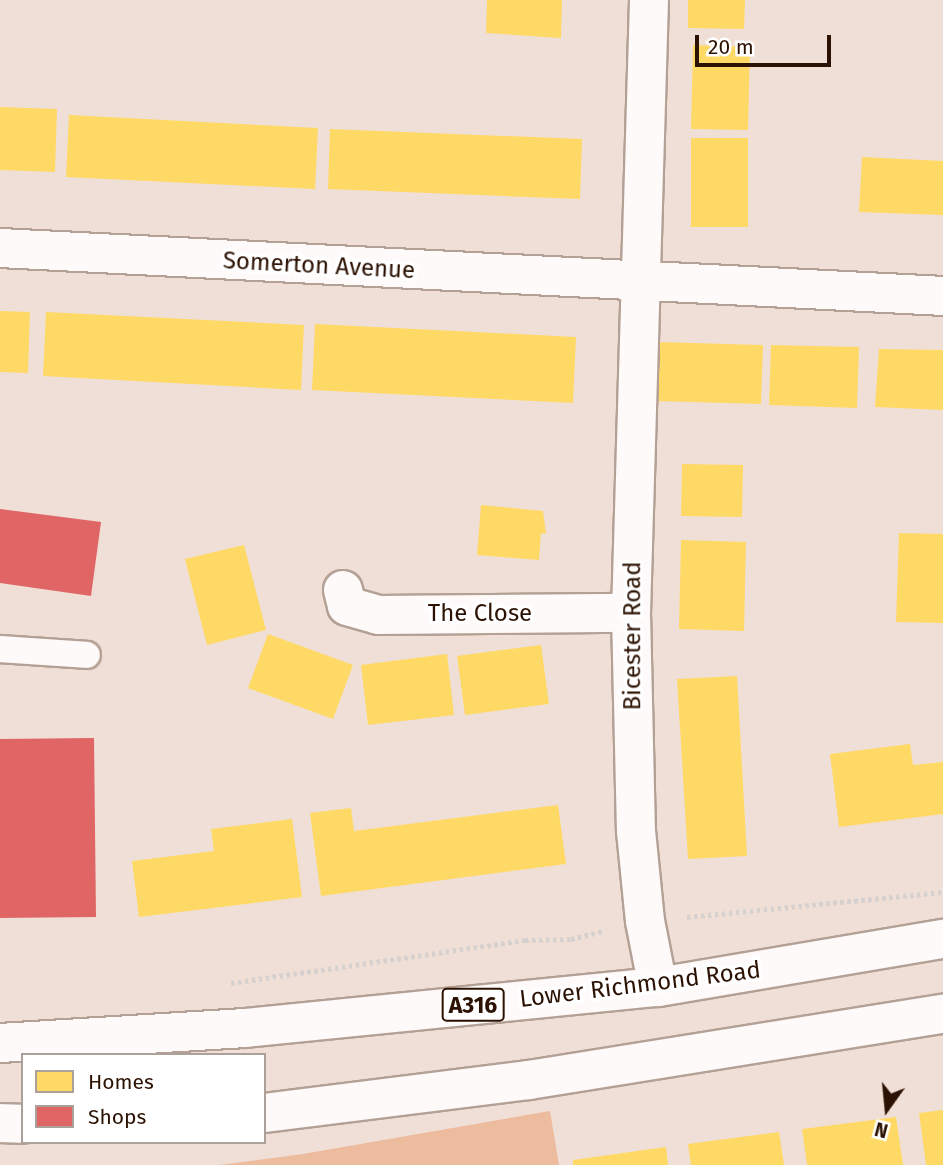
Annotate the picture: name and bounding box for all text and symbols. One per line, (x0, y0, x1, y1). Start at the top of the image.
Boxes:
scale bar (698, 21, 834, 65)
text: 20 m (708, 34, 754, 60)
street label: Somerton Avenue (222, 247, 416, 285)
street label: Bicester Road (619, 562, 647, 710)
street label: The Close (428, 600, 532, 628)
street label: Lower Richmond Road (518, 956, 762, 1014)
road number: A316 (442, 986, 504, 1024)
legend (21, 1053, 266, 1144)
text: Homes (88, 1069, 154, 1095)
north arrow (852, 1074, 922, 1144)
text: Shops (88, 1104, 146, 1130)
text: N (872, 1117, 891, 1143)

